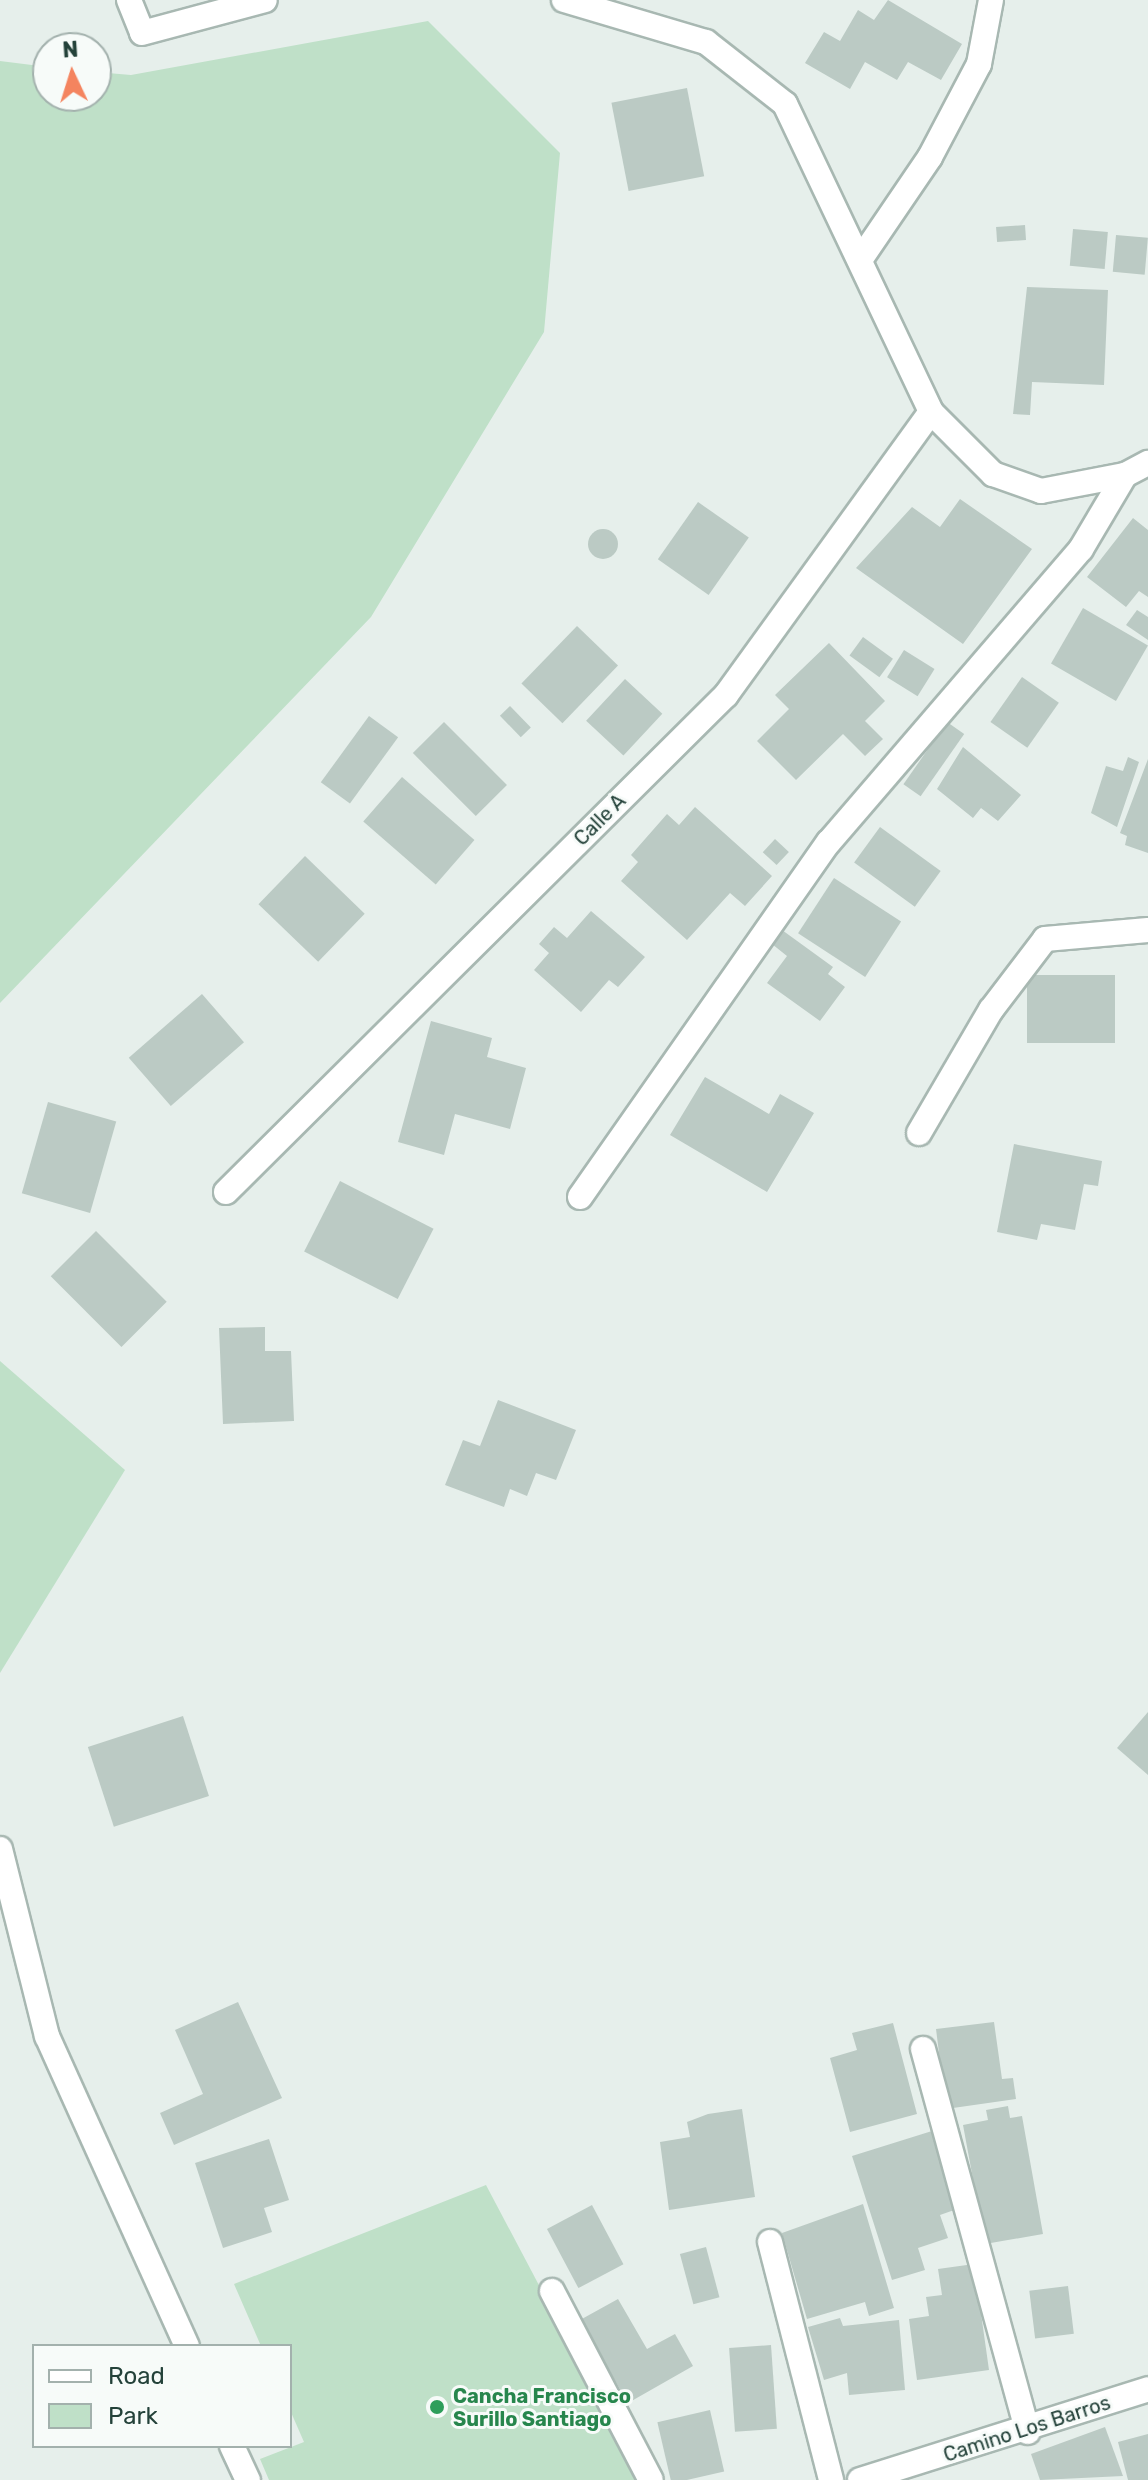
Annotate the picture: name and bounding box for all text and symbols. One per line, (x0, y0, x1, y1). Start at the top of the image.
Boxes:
north arrow (32, 32, 112, 112)
text: N (62, 36, 79, 64)
street label: Calle A (569, 789, 631, 851)
legend (32, 2344, 292, 2448)
text: Road (108, 2362, 165, 2390)
place label: Cancha Francisco Surillo Santiago (453, 2384, 631, 2431)
street label: Camino Los Barros (940, 2391, 1114, 2467)
marker: Cancha Francisco Surillo Santiago (428, 2398, 446, 2416)
text: Park (108, 2402, 158, 2430)

